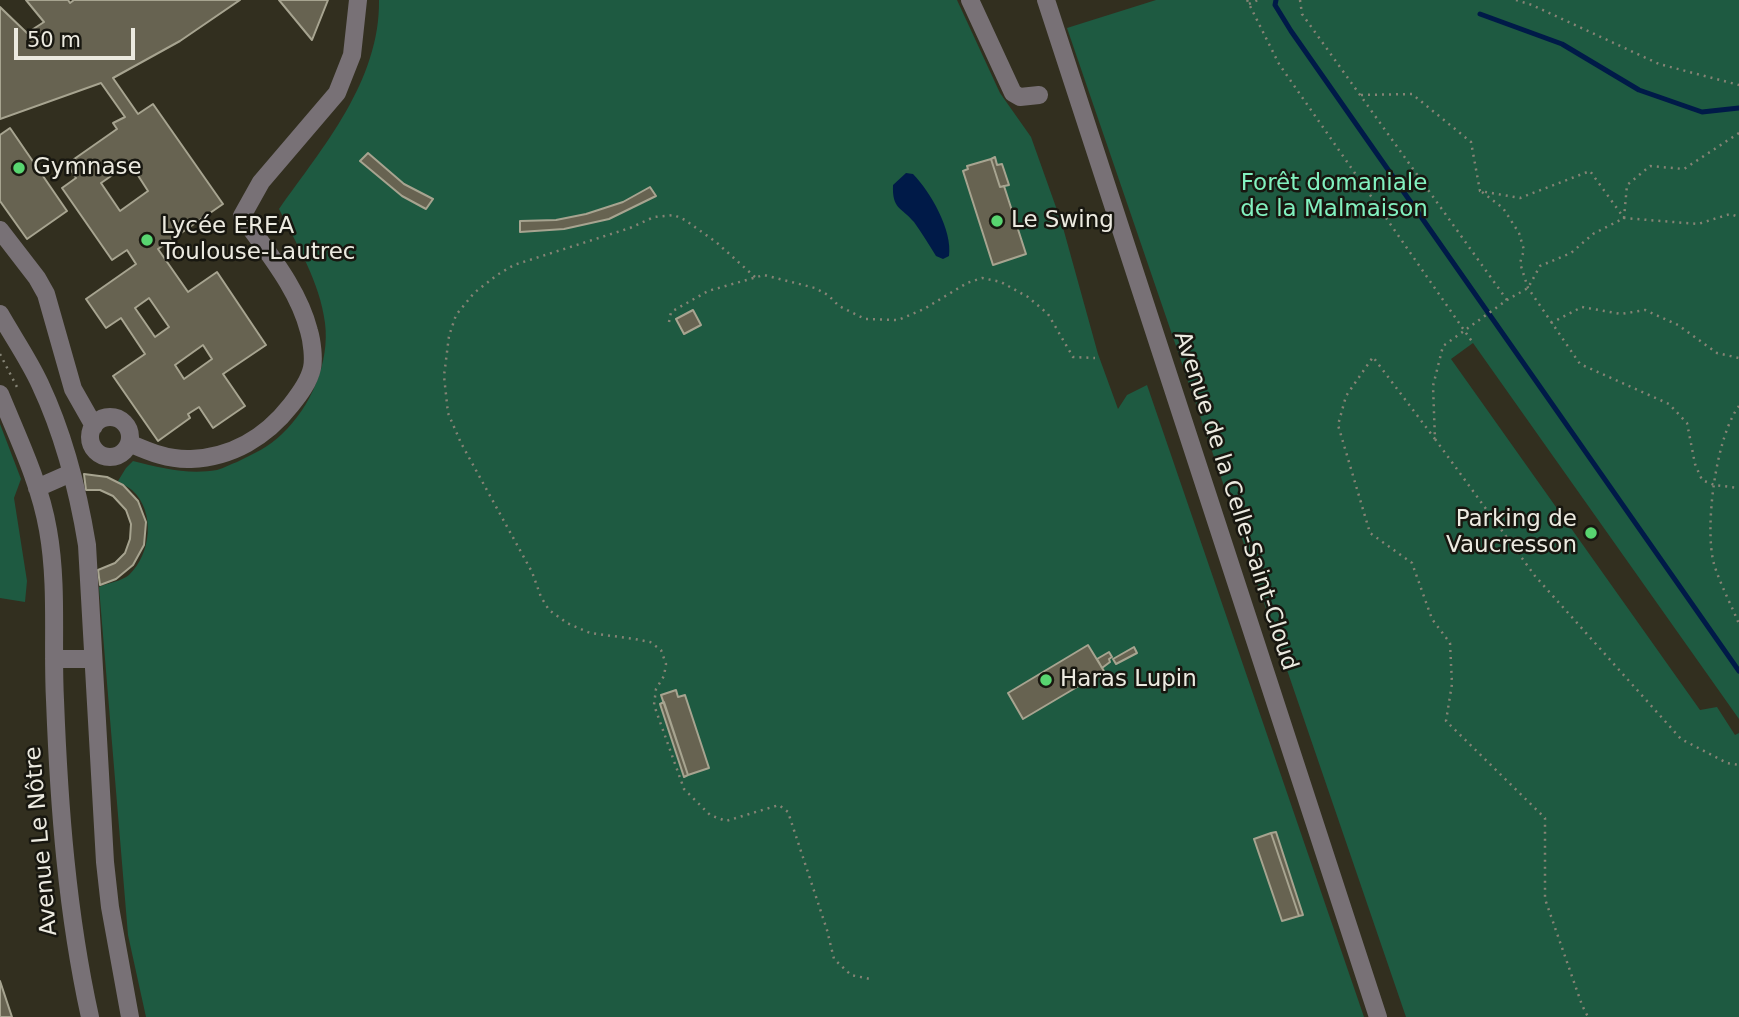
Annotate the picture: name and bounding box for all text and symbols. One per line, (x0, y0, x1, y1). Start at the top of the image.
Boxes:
scale bar (18, 14, 138, 58)
text: 50 m (27, 28, 81, 52)
place label: Gymnase (33, 154, 142, 182)
marker: Gymnase (11, 160, 27, 176)
park label: Forêt domaniale de la Malmaison (1240, 170, 1428, 224)
place label: Le Swing (1011, 207, 1114, 235)
place label: Lycée EREA Toulouse-Lautrec (161, 213, 356, 267)
marker: Le Swing (989, 213, 1005, 229)
marker: Lycée EREA Toulouse-Lautrec (139, 232, 155, 248)
street label: Avenue de la Celle-Saint-Cloud (1167, 328, 1303, 674)
place label: Parking de Vaucresson (1446, 506, 1577, 560)
marker: Parking de Vaucresson (1583, 525, 1599, 541)
place label: Haras Lupin (1060, 666, 1197, 694)
marker: Haras Lupin (1038, 672, 1054, 688)
street label: Avenue Le Nôtre (20, 745, 64, 937)

